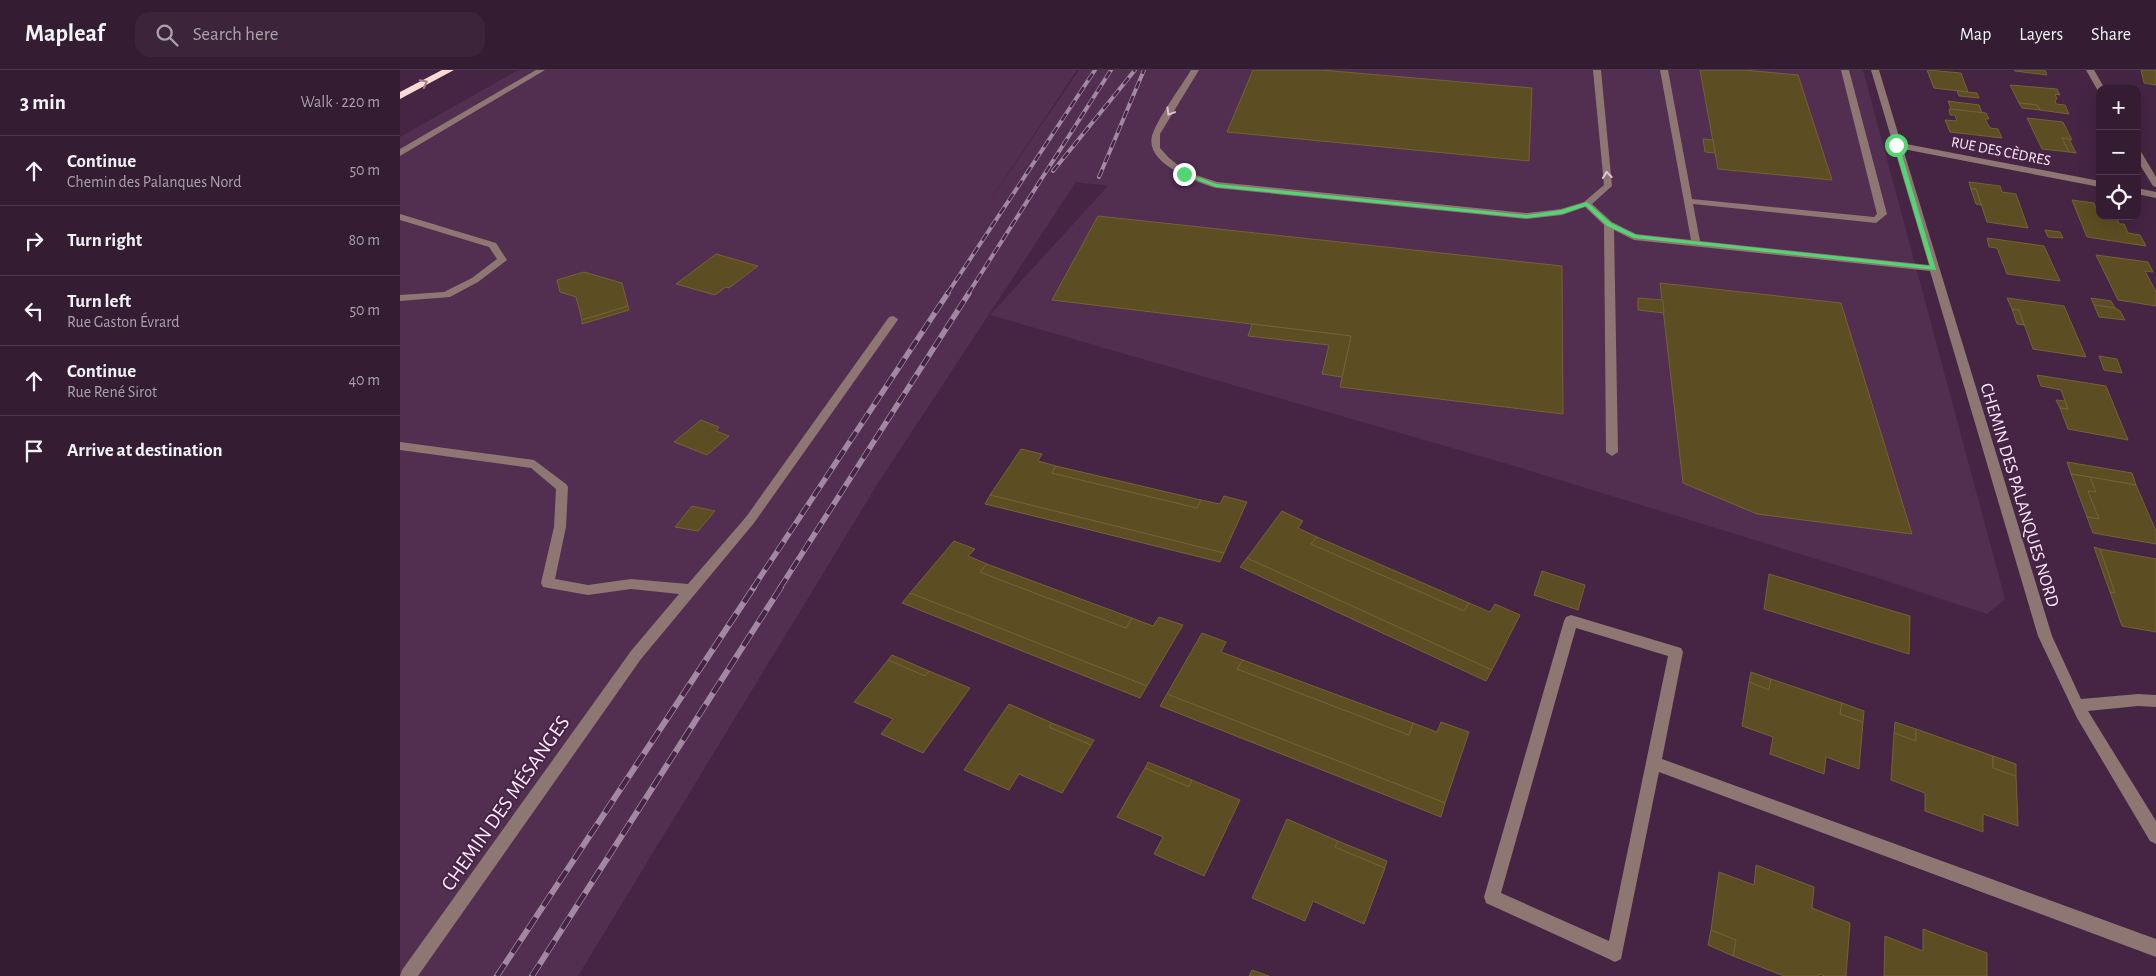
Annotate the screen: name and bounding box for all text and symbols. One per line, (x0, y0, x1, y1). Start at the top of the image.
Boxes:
search box (135, 12, 485, 57)
icon: search (153, 21, 181, 49)
text: Mapleaf (25, 22, 105, 46)
text: Search here (193, 25, 279, 44)
text: Map (1960, 26, 1991, 44)
text: Layers (2019, 26, 2063, 44)
text: Share (2091, 26, 2131, 44)
one-way arrow (419, 79, 428, 89)
map controls (2096, 85, 2141, 220)
button: + (2096, 85, 2141, 130)
text: 3 min (20, 92, 66, 113)
text: Walk · 220 m (301, 94, 380, 110)
one-way arrow (1166, 106, 1176, 115)
button: − (2096, 130, 2141, 175)
street label: RUE DES CÈDRES (1950, 133, 2052, 168)
route start (1885, 134, 1908, 157)
text: Continue (67, 152, 136, 171)
icon: ahead (20, 157, 48, 185)
text: 50 m (349, 162, 380, 178)
route end (1173, 163, 1196, 186)
one-way arrow (1602, 171, 1613, 179)
text: Chemin des Palanques Nord (67, 174, 242, 190)
button: locate (2096, 175, 2141, 220)
icon: right (20, 227, 48, 255)
text: Turn right (67, 231, 142, 250)
text: 80 m (349, 232, 380, 248)
text: Turn left (67, 292, 131, 311)
icon: left (20, 297, 48, 325)
text: 50 m (349, 302, 380, 318)
text: Rue Gaston Évrard (67, 314, 180, 330)
text: Continue (67, 362, 136, 381)
icon: ahead (20, 367, 48, 395)
text: 40 m (348, 372, 380, 388)
street label: CHEMIN DES PALANQUES NORD (1976, 381, 2062, 609)
text: Rue René Sirot (67, 384, 157, 400)
icon: arrive (20, 437, 48, 465)
text: Arrive at destination (67, 441, 223, 460)
street label: CHEMIN DES MÉSANGES (436, 711, 574, 894)

